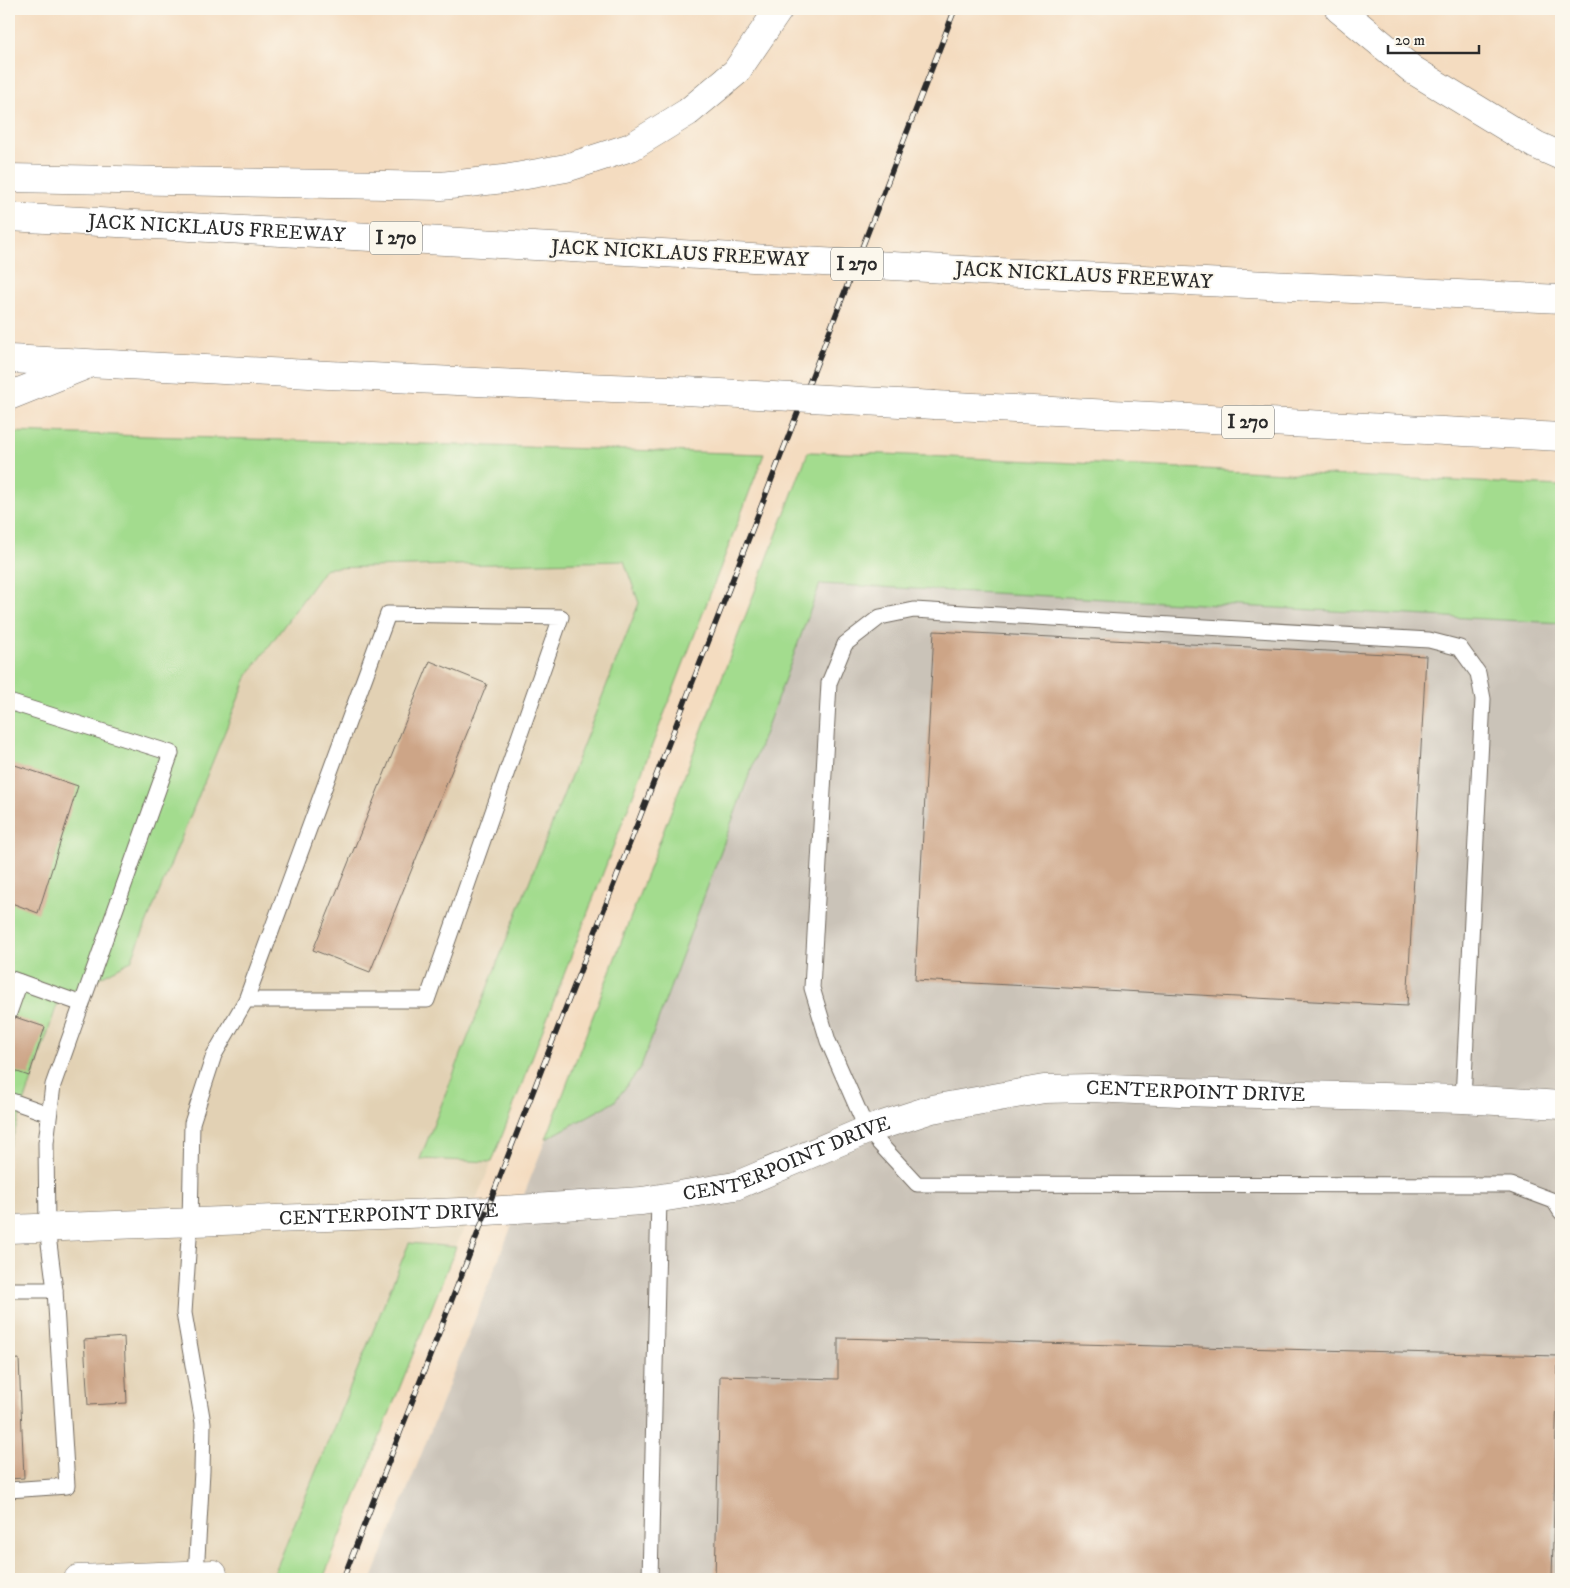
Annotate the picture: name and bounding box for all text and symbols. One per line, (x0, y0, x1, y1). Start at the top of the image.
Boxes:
scale bar (1388, 22, 1479, 54)
text: 20 m (1395, 31, 1425, 50)
street label: JACK NICKLAUS FREEWAY (85, 209, 346, 248)
road number: I 270 (370, 222, 422, 254)
street label: JACK NICKLAUS FREEWAY (549, 235, 810, 273)
road number: I 270 (831, 248, 883, 280)
street label: JACK NICKLAUS FREEWAY (953, 257, 1214, 295)
road number: I 270 (1222, 406, 1274, 438)
street label: CENTERPOINT DRIVE (1085, 1075, 1306, 1108)
street label: CENTERPOINT DRIVE (681, 1111, 893, 1207)
street label: CENTERPOINT DRIVE (279, 1198, 499, 1231)

